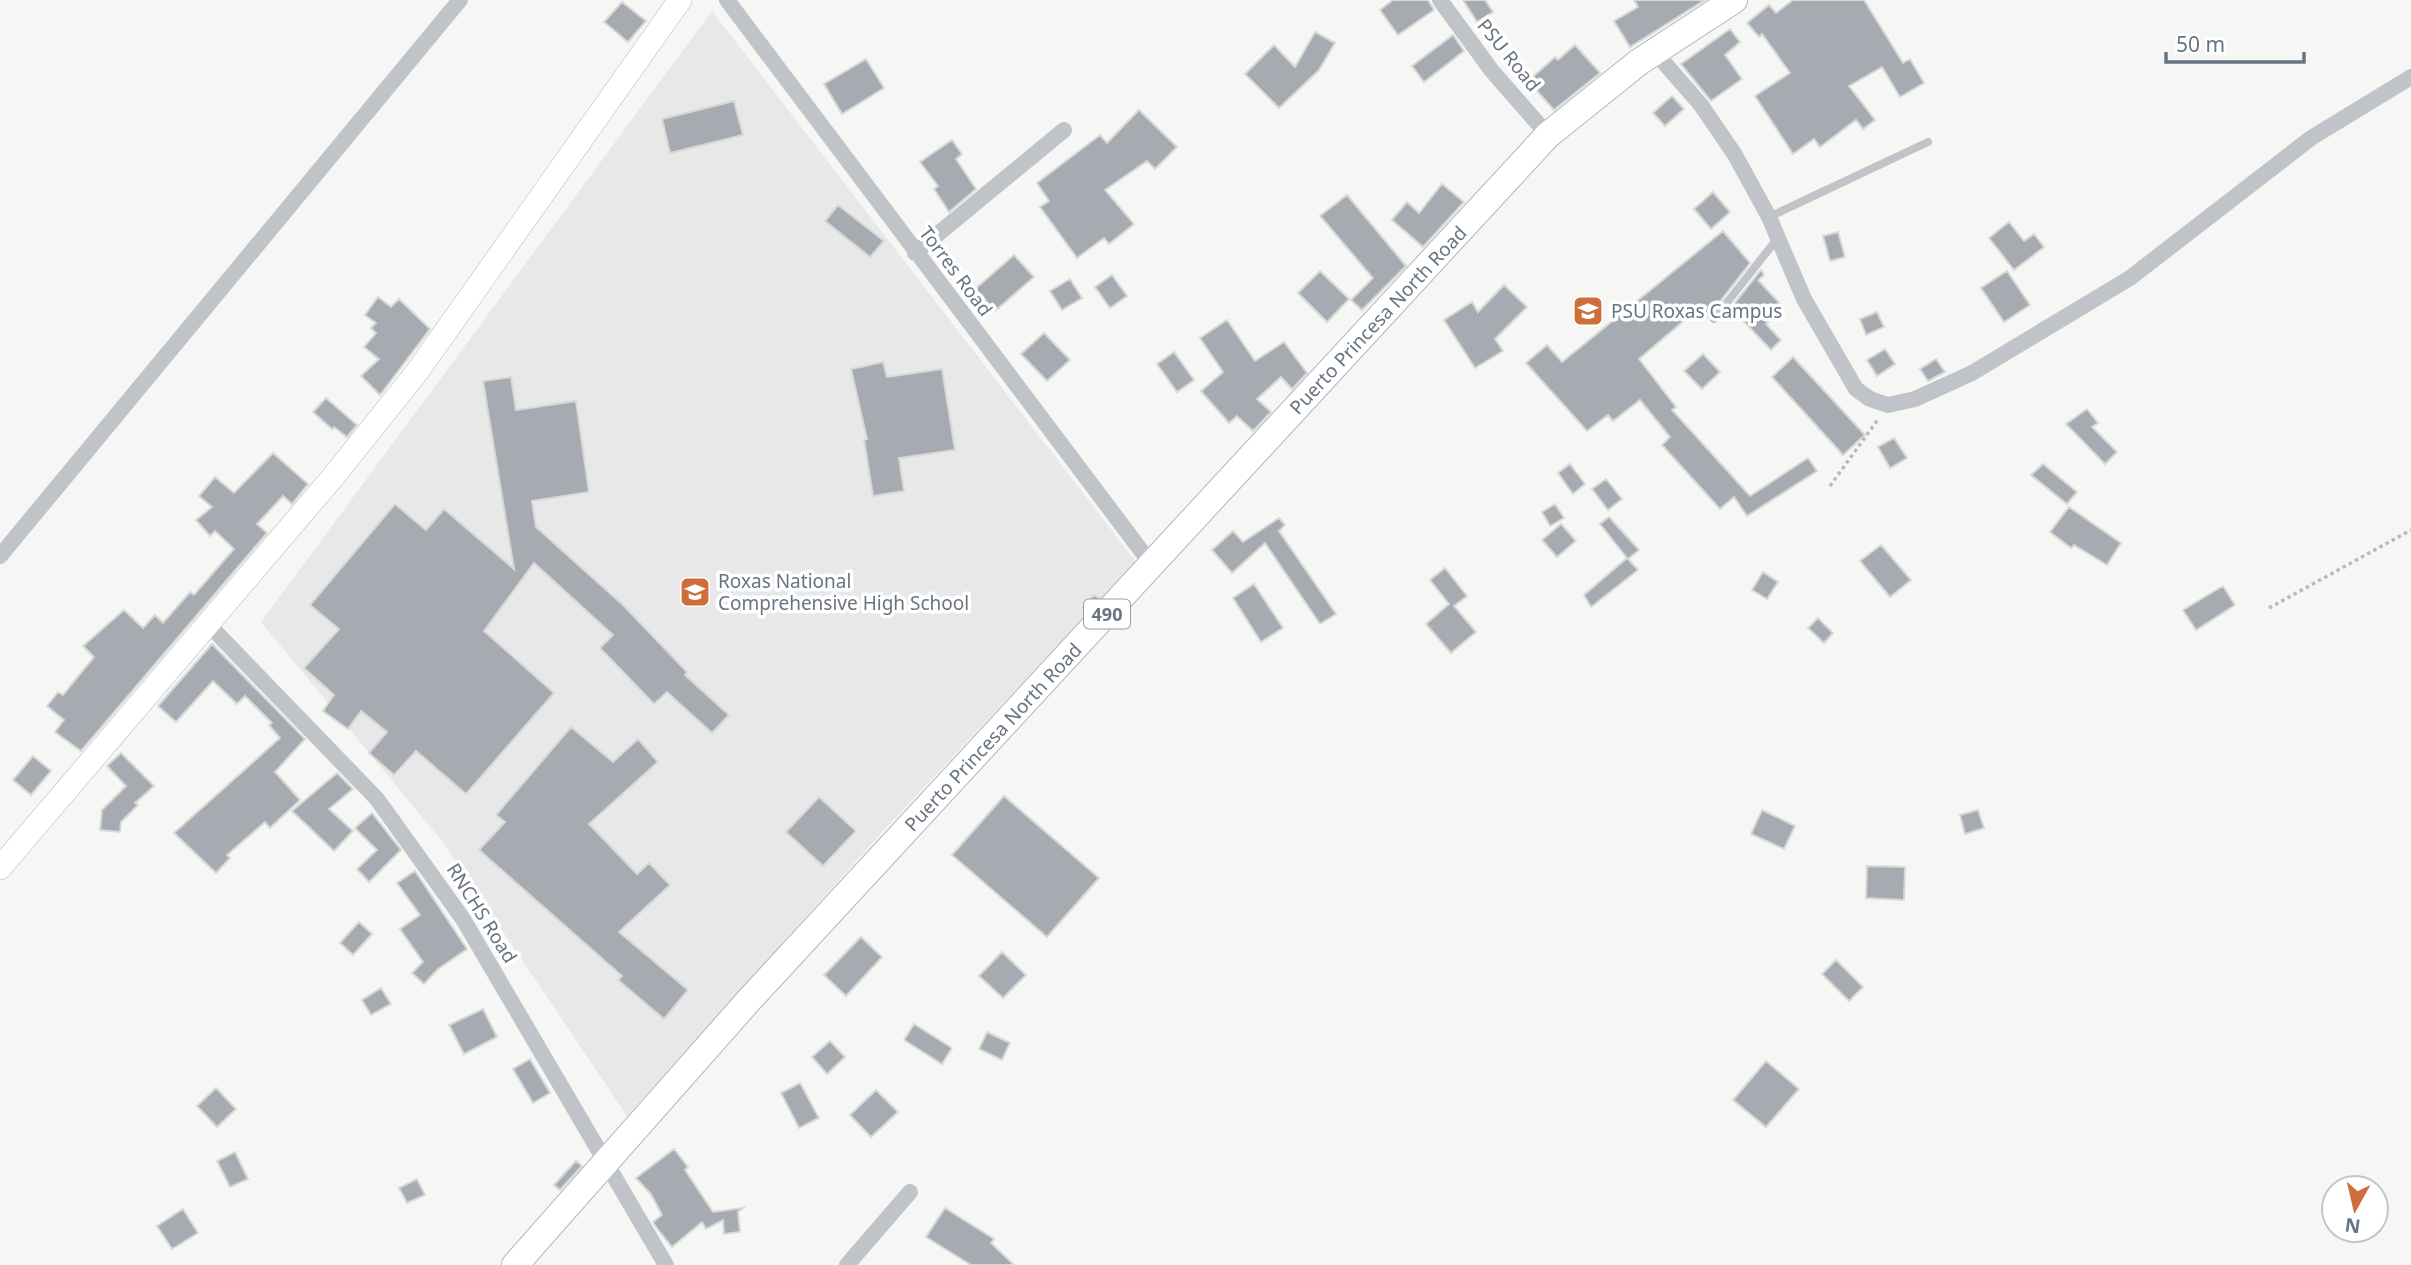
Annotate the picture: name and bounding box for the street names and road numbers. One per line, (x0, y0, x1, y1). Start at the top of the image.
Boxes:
street label: PSU Road (1472, 13, 1546, 97)
street label: Puerto Princesa North Road (1284, 220, 1472, 420)
street label: Torres Road (914, 221, 998, 321)
road number: 490 (1084, 600, 1130, 628)
street label: Puerto Princesa North Road (899, 637, 1087, 837)
street label: RNCHS Road (441, 858, 523, 968)

